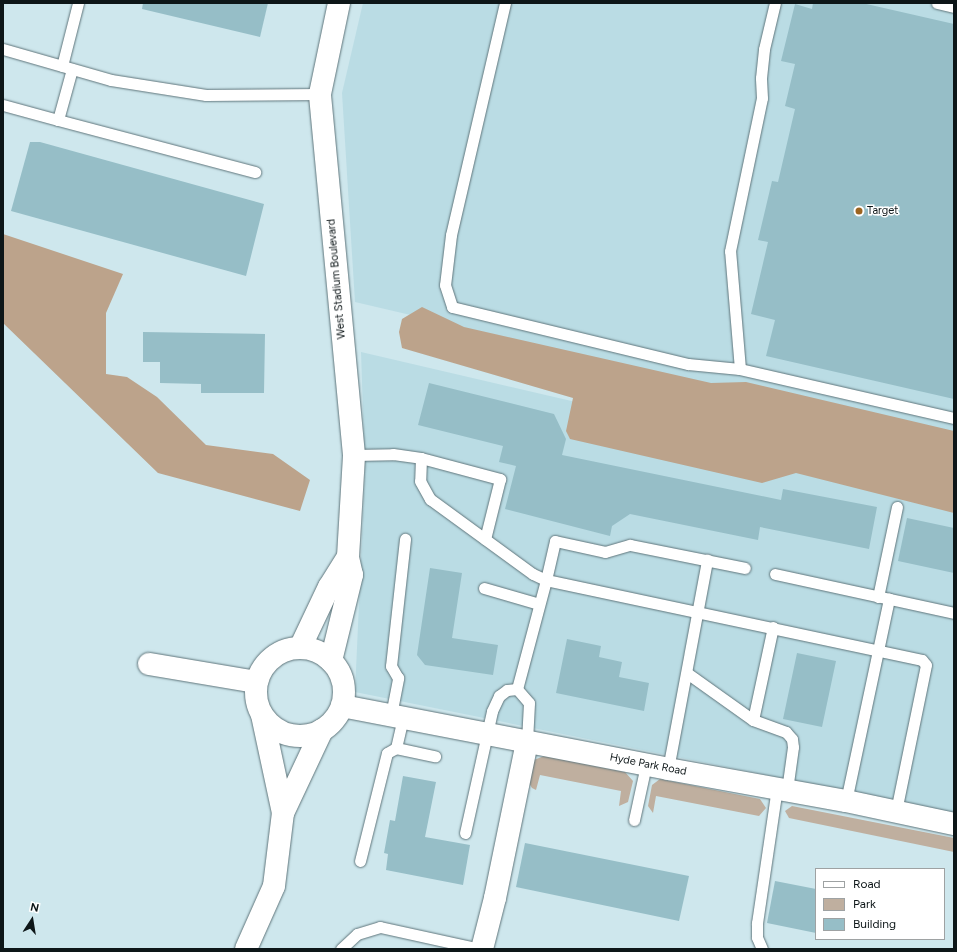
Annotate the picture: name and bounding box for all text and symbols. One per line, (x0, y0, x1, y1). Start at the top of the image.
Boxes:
place label: Target (867, 204, 898, 218)
marker: Target (854, 206, 864, 216)
street label: West Stadium Boulevard (325, 218, 349, 340)
street label: Hyde Park Road (608, 751, 688, 779)
legend (815, 868, 945, 940)
text: Road (853, 877, 881, 891)
text: Park (853, 897, 876, 911)
north arrow (12, 900, 52, 940)
text: N (29, 901, 40, 915)
text: Building (853, 917, 896, 931)

